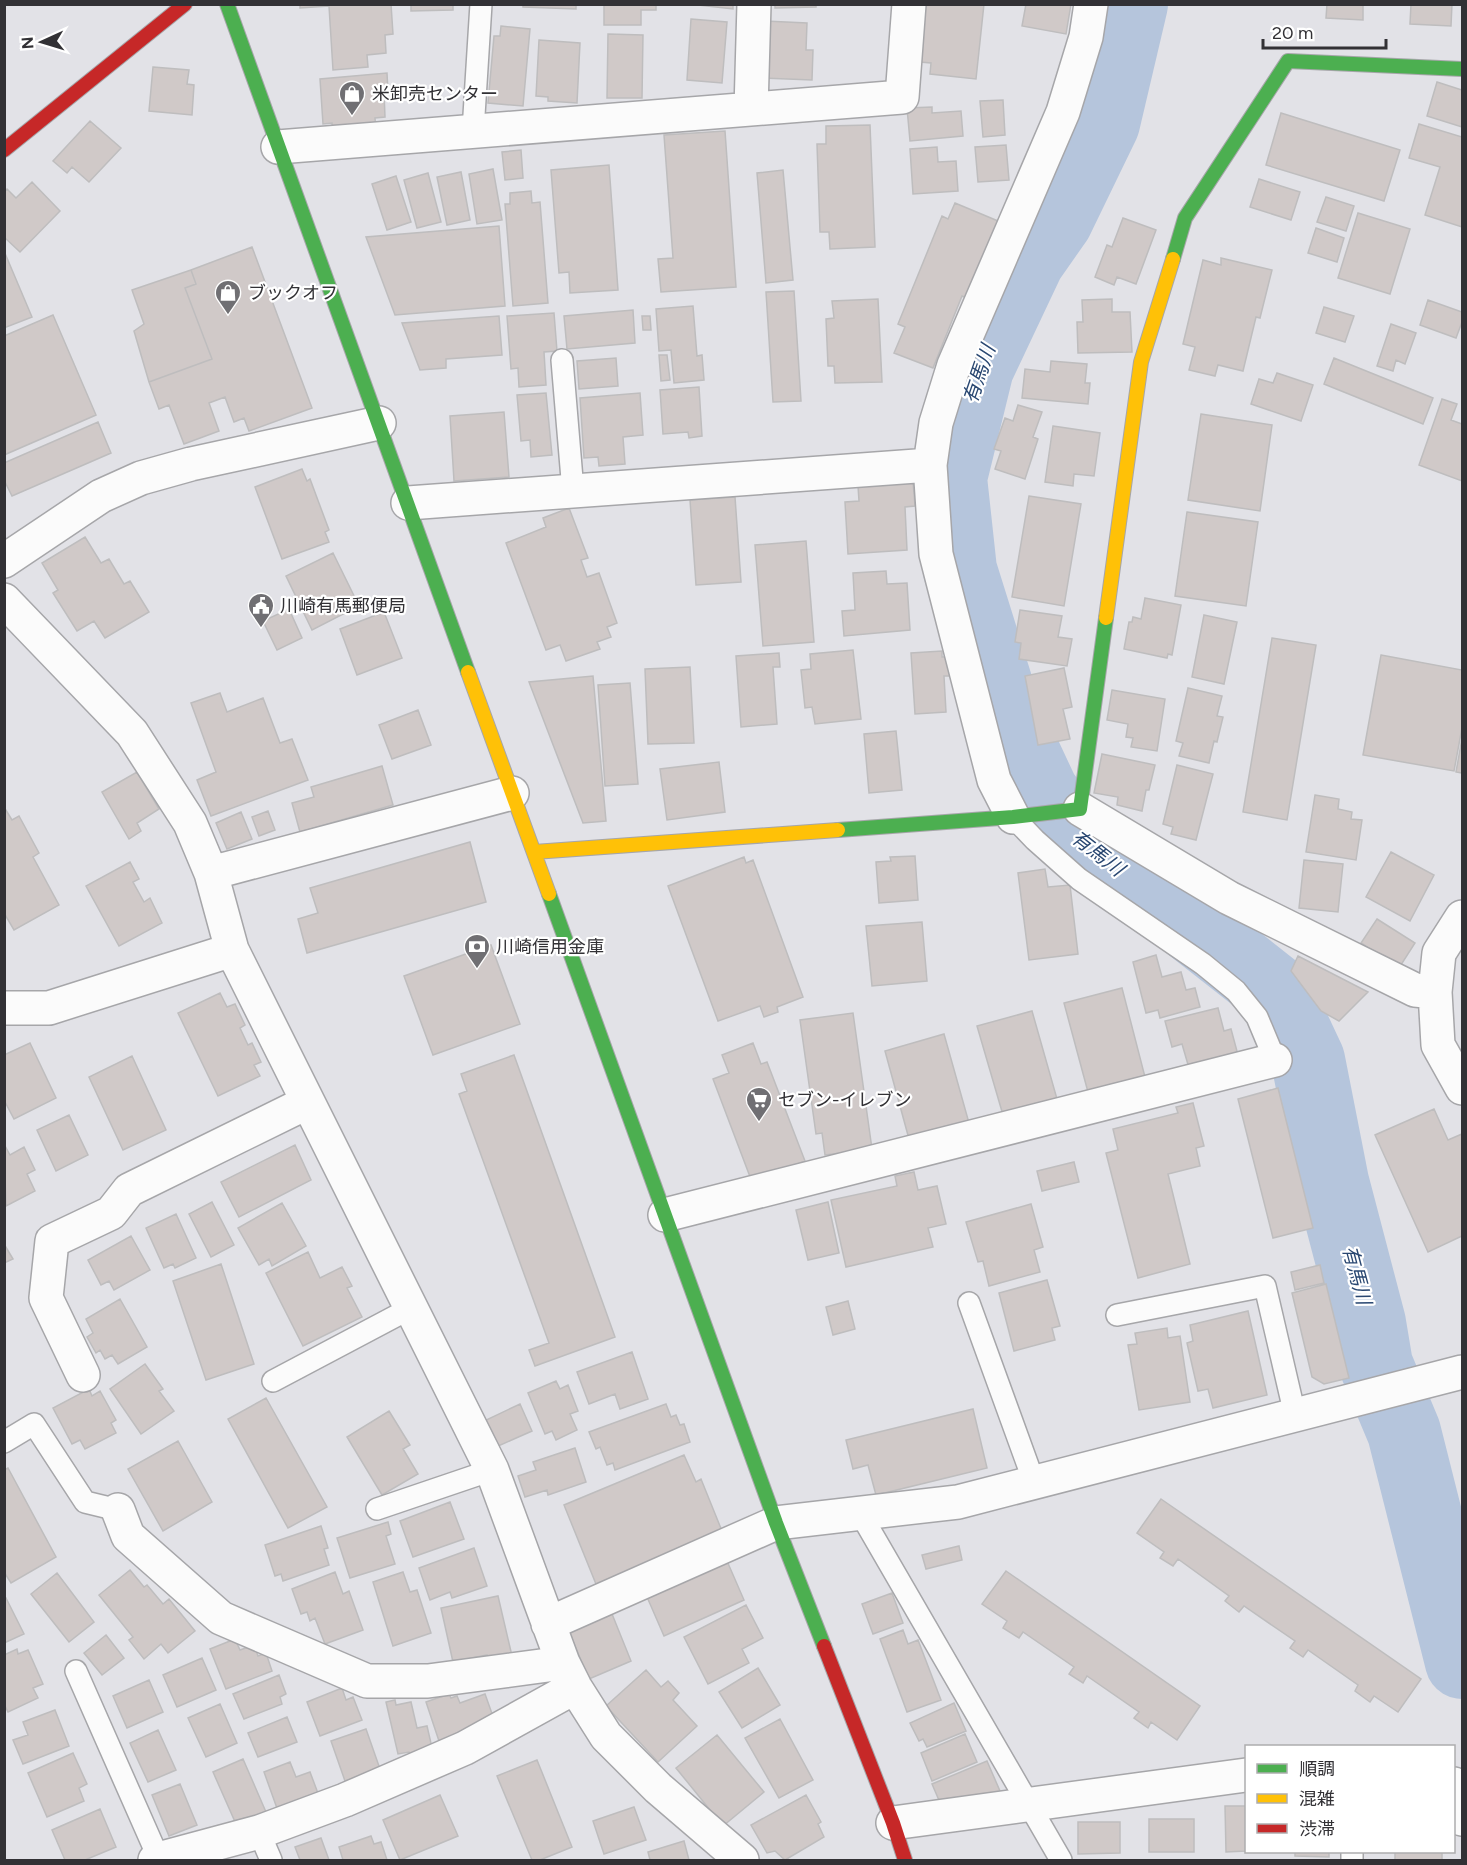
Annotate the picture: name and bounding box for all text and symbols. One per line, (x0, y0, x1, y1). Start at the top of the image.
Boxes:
north arrow (12, 12, 72, 72)
scale bar (1263, 12, 1386, 50)
text: 20 m (1272, 22, 1313, 44)
text: N (18, 36, 37, 50)
shop icon: 米卸売センター (337, 79, 367, 117)
place label: 米卸売センター (372, 83, 498, 105)
shop icon: ブックオフ (213, 278, 243, 316)
place label: ブックオフ (248, 282, 338, 304)
water label: 有馬川 (958, 340, 1001, 406)
public building icon: 川崎有馬郵便局 (246, 591, 276, 629)
place label: 川崎有馬郵便局 (280, 595, 406, 617)
water label: 有馬川 (1067, 825, 1131, 882)
bank icon: 川崎信用金庫 (462, 932, 492, 970)
place label: 川崎信用金庫 (496, 936, 604, 958)
supermarket icon: セブン-イレブン (744, 1085, 774, 1123)
place label: セブン-イレブン (778, 1089, 912, 1111)
water label: 有馬川 (1338, 1243, 1377, 1309)
legend (1245, 1745, 1455, 1853)
text: 順調 (1299, 1758, 1335, 1780)
text: 混雑 (1299, 1788, 1335, 1810)
text: 渋滞 (1299, 1818, 1335, 1840)

